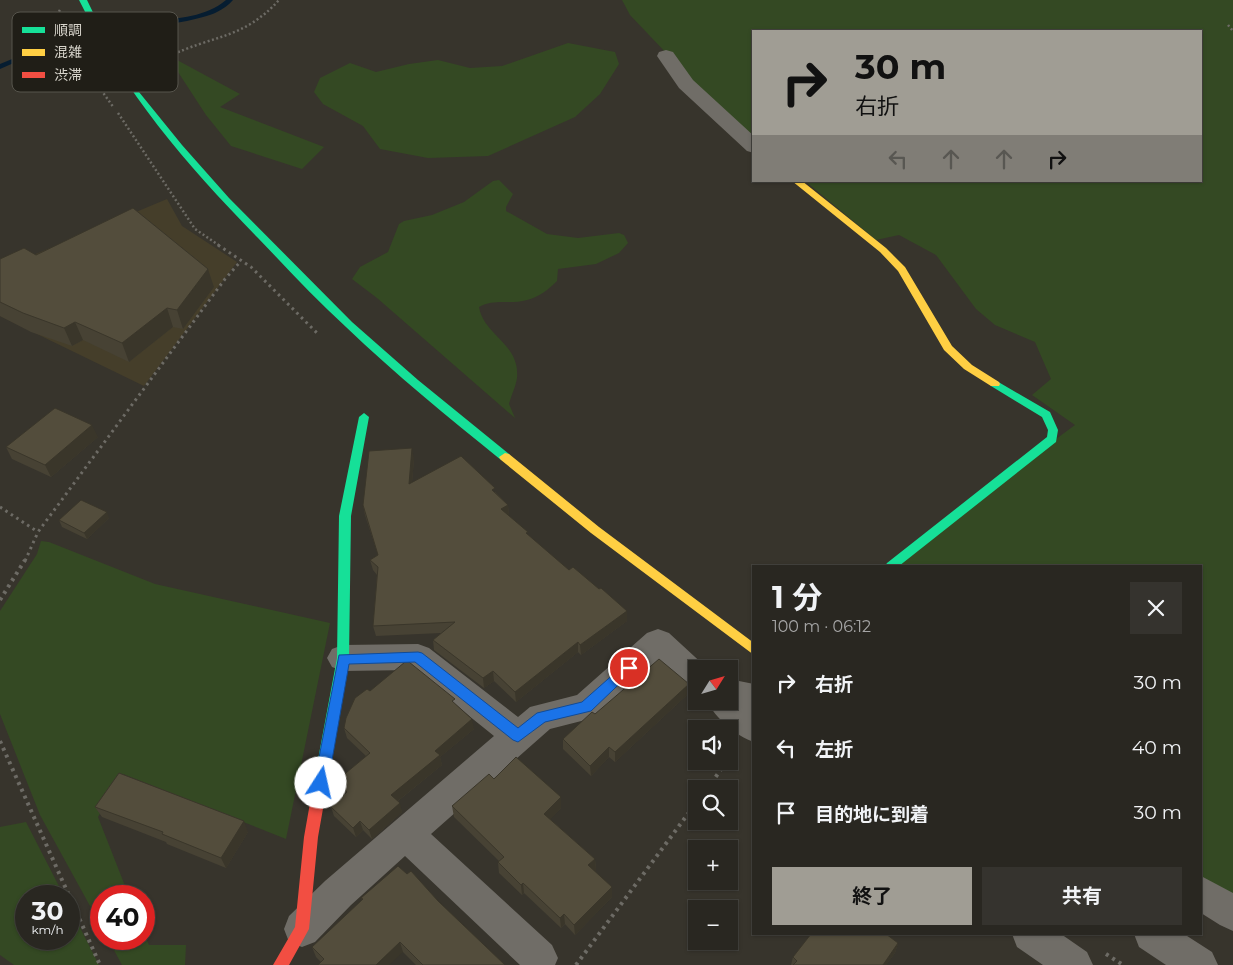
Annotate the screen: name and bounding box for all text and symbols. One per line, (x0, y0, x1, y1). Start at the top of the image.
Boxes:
legend (12, 12, 178, 92)
text: 順調 (54, 21, 82, 39)
text: 混雑 (54, 43, 82, 61)
text: 30 m (855, 45, 946, 88)
icon: right (772, 50, 837, 115)
text: 渋滞 (54, 66, 82, 84)
text: 右折 (855, 93, 899, 120)
icon: left (884, 145, 912, 173)
icon: ahead (937, 145, 965, 173)
icon: ahead (990, 145, 1018, 173)
icon: right (1043, 145, 1071, 173)
text: 1 分 (772, 579, 822, 616)
button: close (1130, 582, 1182, 634)
text: 100 m · 06:12 (772, 617, 871, 636)
pin (608, 647, 650, 689)
icon: arrive (615, 654, 643, 682)
north arrow (688, 660, 738, 710)
map controls (688, 660, 738, 950)
icon: right (772, 669, 800, 697)
text: 30 m (1134, 671, 1182, 694)
text: 右折 (815, 673, 853, 696)
button: sound (688, 720, 738, 770)
icon: left (772, 734, 800, 762)
text: 40 m (1132, 736, 1182, 759)
text: 左折 (815, 738, 853, 761)
position arrow (294, 756, 346, 808)
button: search (688, 780, 738, 830)
icon: arrive (772, 799, 800, 827)
text: 30 m (1134, 801, 1182, 824)
text: 目的地に到着 (815, 803, 929, 826)
button: + (688, 840, 738, 890)
button: 終了 (772, 867, 972, 925)
button: 共有 (982, 867, 1182, 925)
speed limit sign: 40 (90, 885, 155, 950)
text: 30 (32, 896, 63, 926)
button: − (688, 900, 738, 950)
text: km/h (31, 922, 64, 937)

